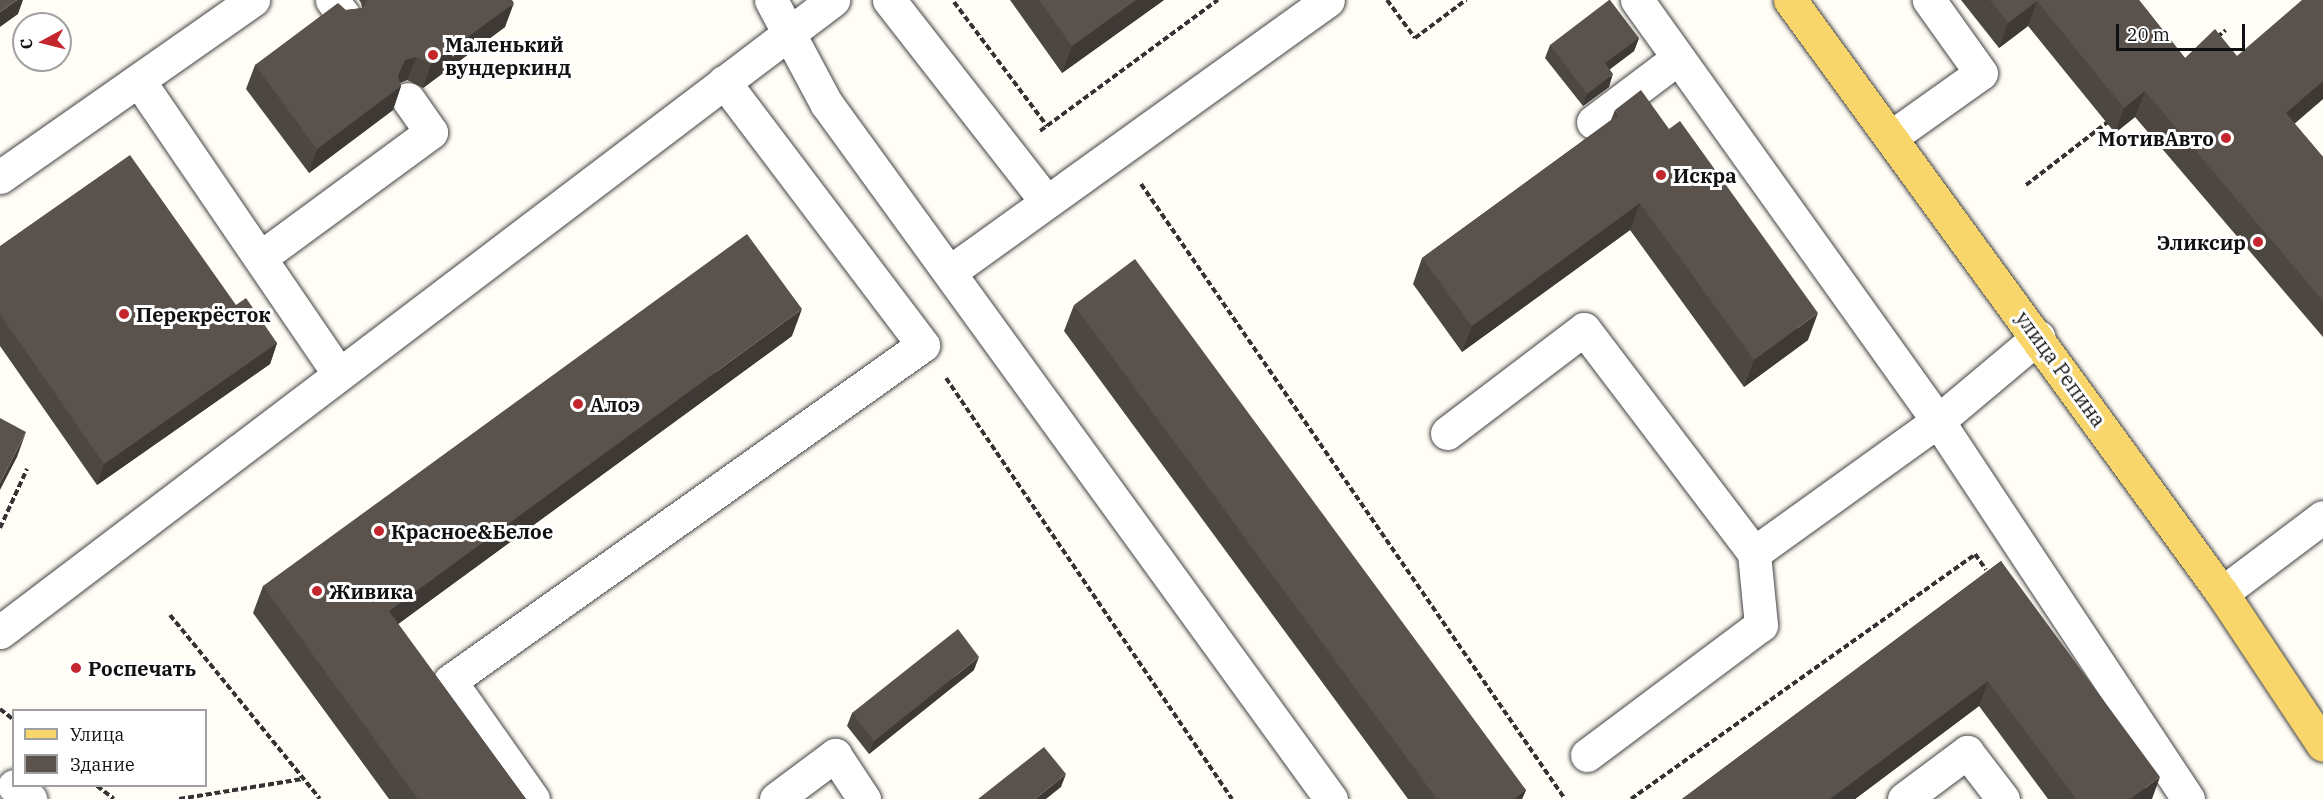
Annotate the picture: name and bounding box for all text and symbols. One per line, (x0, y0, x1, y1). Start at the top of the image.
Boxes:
north arrow (12, 12, 72, 72)
scale bar (2119, 12, 2248, 50)
text: 20 m (2127, 23, 2170, 46)
place label: Маленький вундеркинд (445, 32, 571, 79)
text: С (16, 37, 37, 50)
marker: Маленький вундеркинд (426, 48, 440, 62)
place label: МотивАвто (2098, 126, 2214, 150)
marker: МотивАвто (2219, 131, 2233, 145)
place label: Искра (1673, 163, 1737, 187)
marker: Искра (1654, 168, 1668, 182)
place label: Эликсир (2157, 230, 2246, 254)
marker: Эликсир (2251, 235, 2265, 249)
place label: Перекрёсток (136, 302, 271, 326)
street label: улица Репина (2011, 306, 2111, 432)
marker: Перекрёсток (117, 307, 131, 321)
place label: Алоэ (590, 392, 640, 416)
marker: Алоэ (571, 397, 585, 411)
place label: Красное&Белое (391, 519, 553, 543)
marker: Красное&Белое (372, 524, 386, 538)
place label: Живика (329, 579, 414, 603)
marker: Живика (310, 584, 324, 598)
place label: Роспечать (88, 656, 196, 680)
marker: Роспечать (69, 661, 83, 675)
legend (12, 709, 207, 787)
text: Улица (70, 723, 124, 746)
text: Здание (70, 753, 135, 776)

